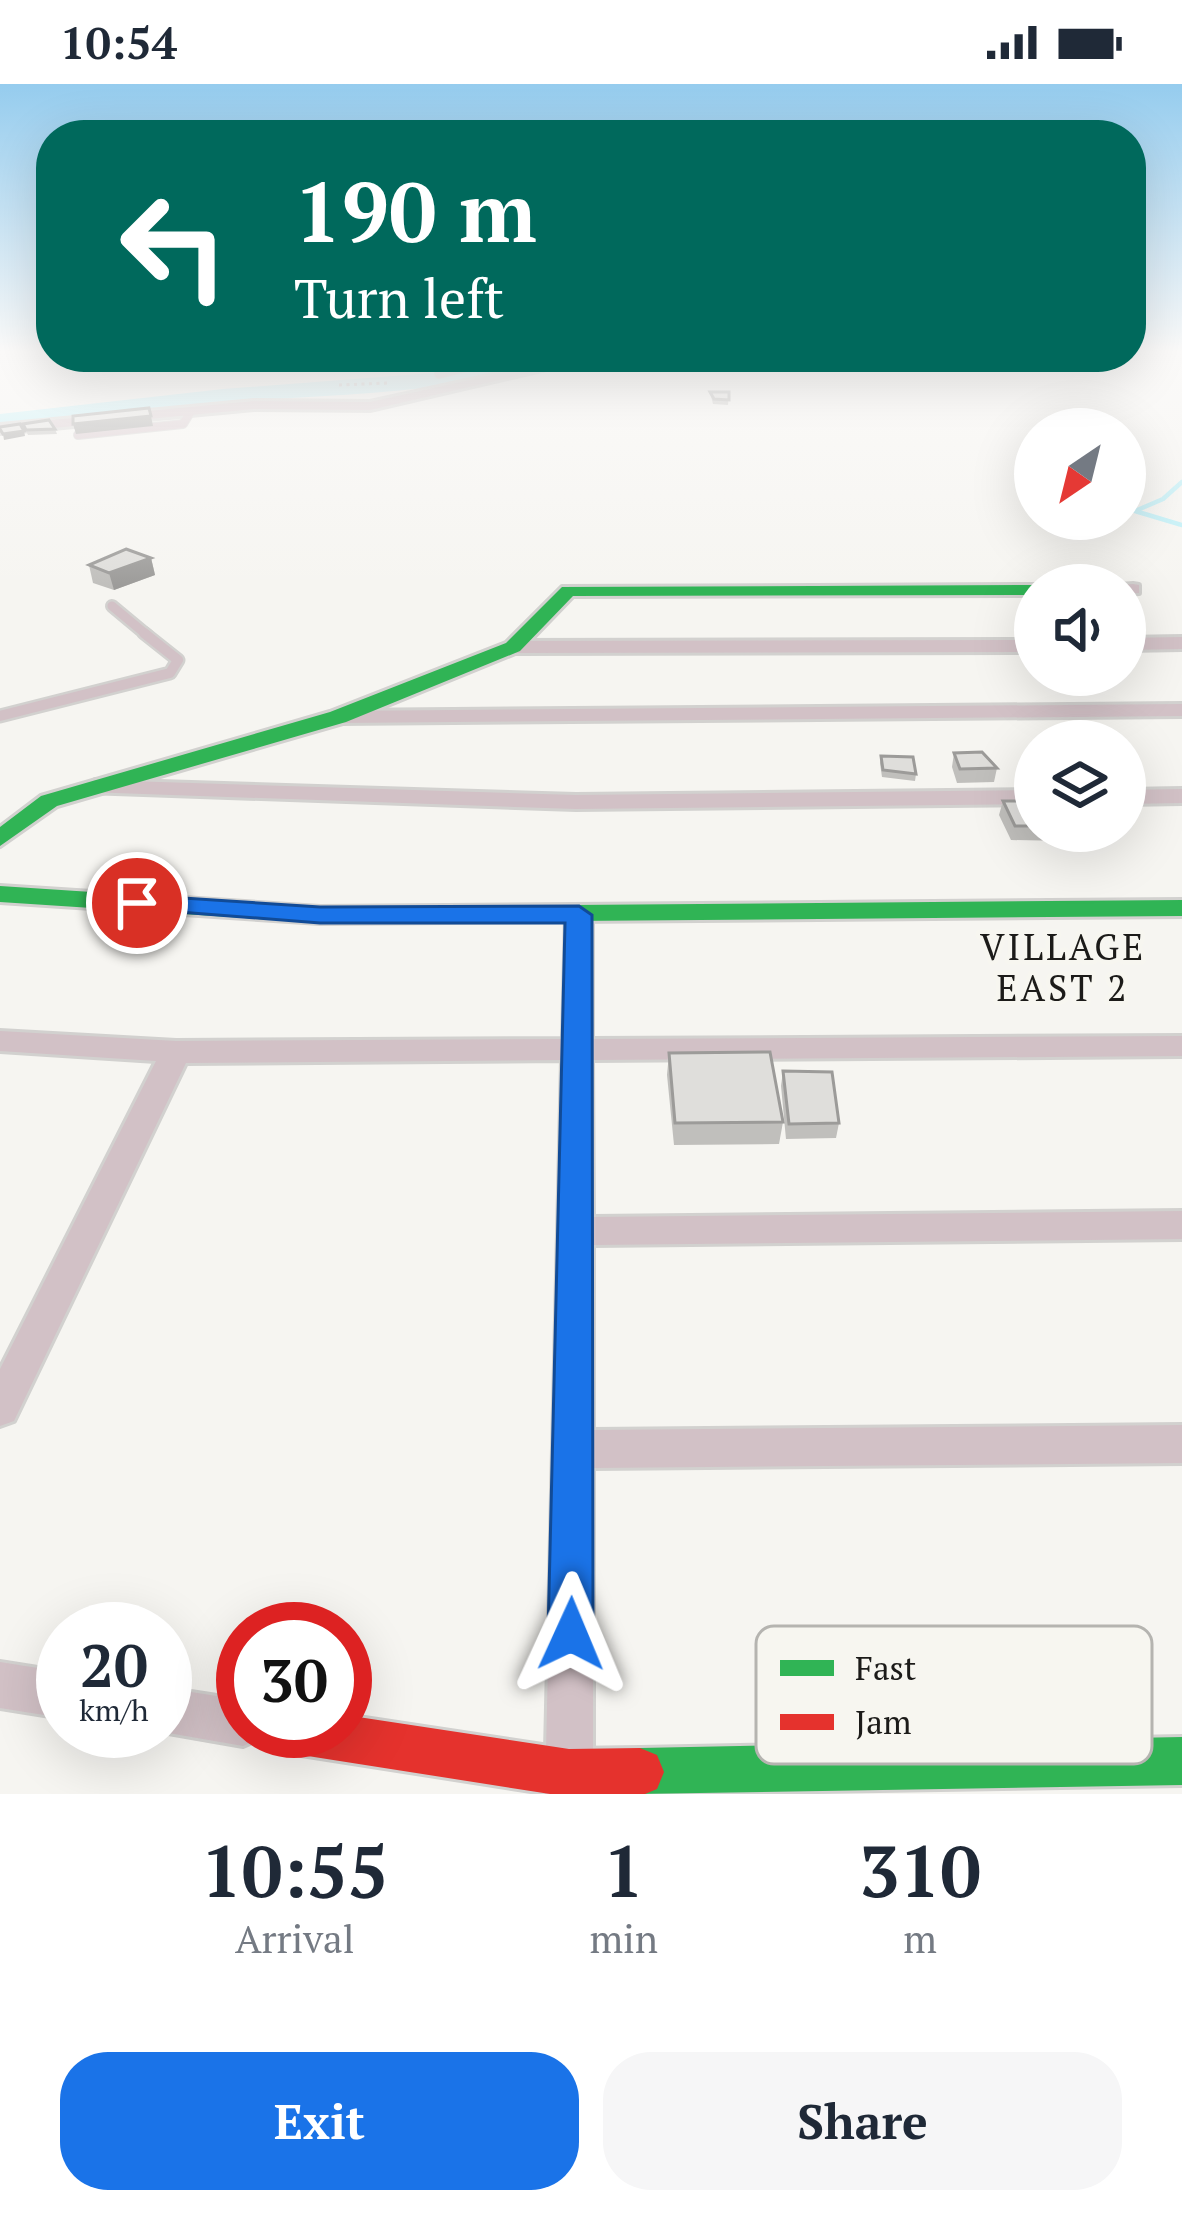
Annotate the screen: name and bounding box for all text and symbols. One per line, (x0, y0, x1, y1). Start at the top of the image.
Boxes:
text: 10:54 (60, 12, 177, 72)
text: 190 m (294, 155, 537, 266)
icon: left (96, 168, 252, 324)
text: Turn left (294, 262, 504, 333)
north arrow (1014, 408, 1146, 540)
map controls (1014, 408, 1146, 852)
button: sound (1014, 564, 1146, 696)
button: layers (1014, 720, 1146, 852)
pin (86, 852, 188, 954)
icon: arrive (104, 870, 170, 936)
district label: VILLAGE EAST 2 (980, 923, 1146, 1011)
position arrow (508, 1571, 634, 1697)
speed limit sign: 30 (216, 1602, 372, 1758)
text: 20 (80, 1625, 148, 1704)
legend (756, 1626, 1152, 1764)
text: Fast (855, 1646, 916, 1689)
text: km/h (79, 1690, 149, 1730)
text: Jam (855, 1700, 911, 1743)
text: 10:55 (201, 1822, 388, 1918)
text: 1 (603, 1822, 644, 1918)
text: 310 (859, 1822, 981, 1918)
text: Arrival (235, 1912, 354, 1964)
text: min (589, 1912, 658, 1964)
text: m (903, 1912, 937, 1964)
button: Exit (60, 2052, 579, 2190)
button: Share (603, 2052, 1122, 2190)

